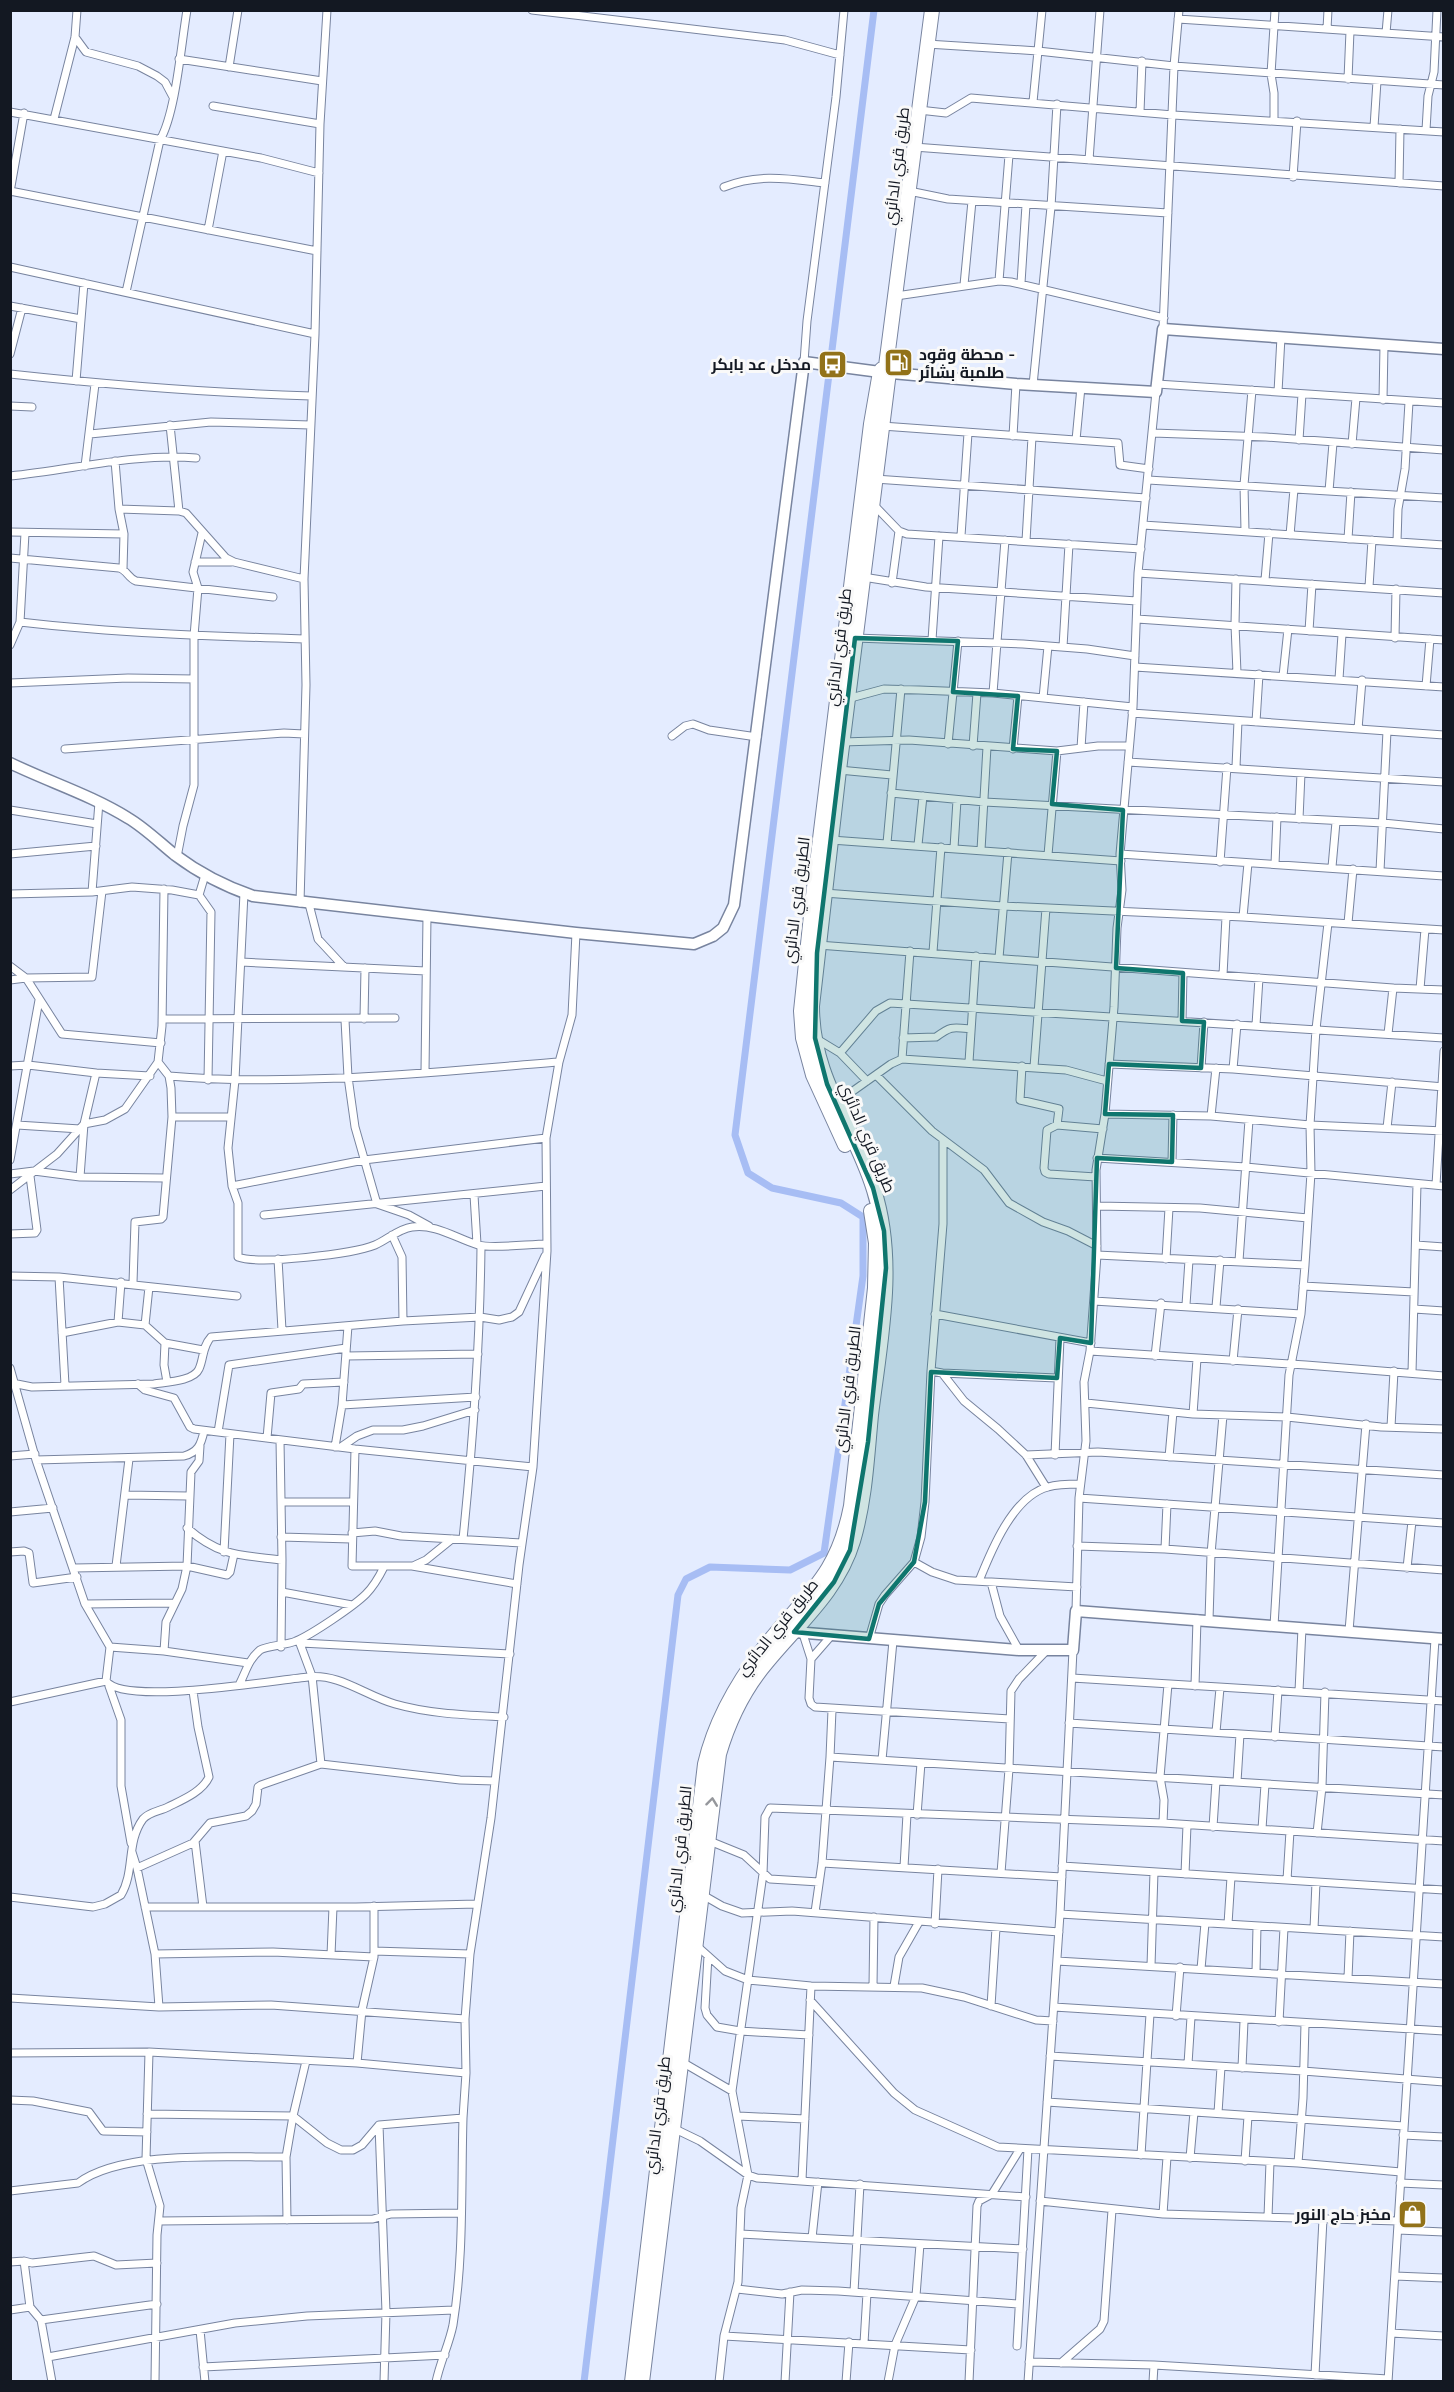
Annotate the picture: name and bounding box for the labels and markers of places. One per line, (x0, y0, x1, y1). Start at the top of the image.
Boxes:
place label: محطة وقود - طلمبة بشائر (918, 344, 1015, 382)
fuel station icon: محطة وقود - طلمبة بشائر (882, 347, 914, 379)
bus stop icon: مدخل عد بابكر (816, 348, 848, 380)
place label: مدخل عد بابكر (710, 354, 811, 374)
shop icon: مخبز حاج النور (1396, 2198, 1428, 2230)
place label: مخبز حاج النور (1294, 2204, 1391, 2225)

